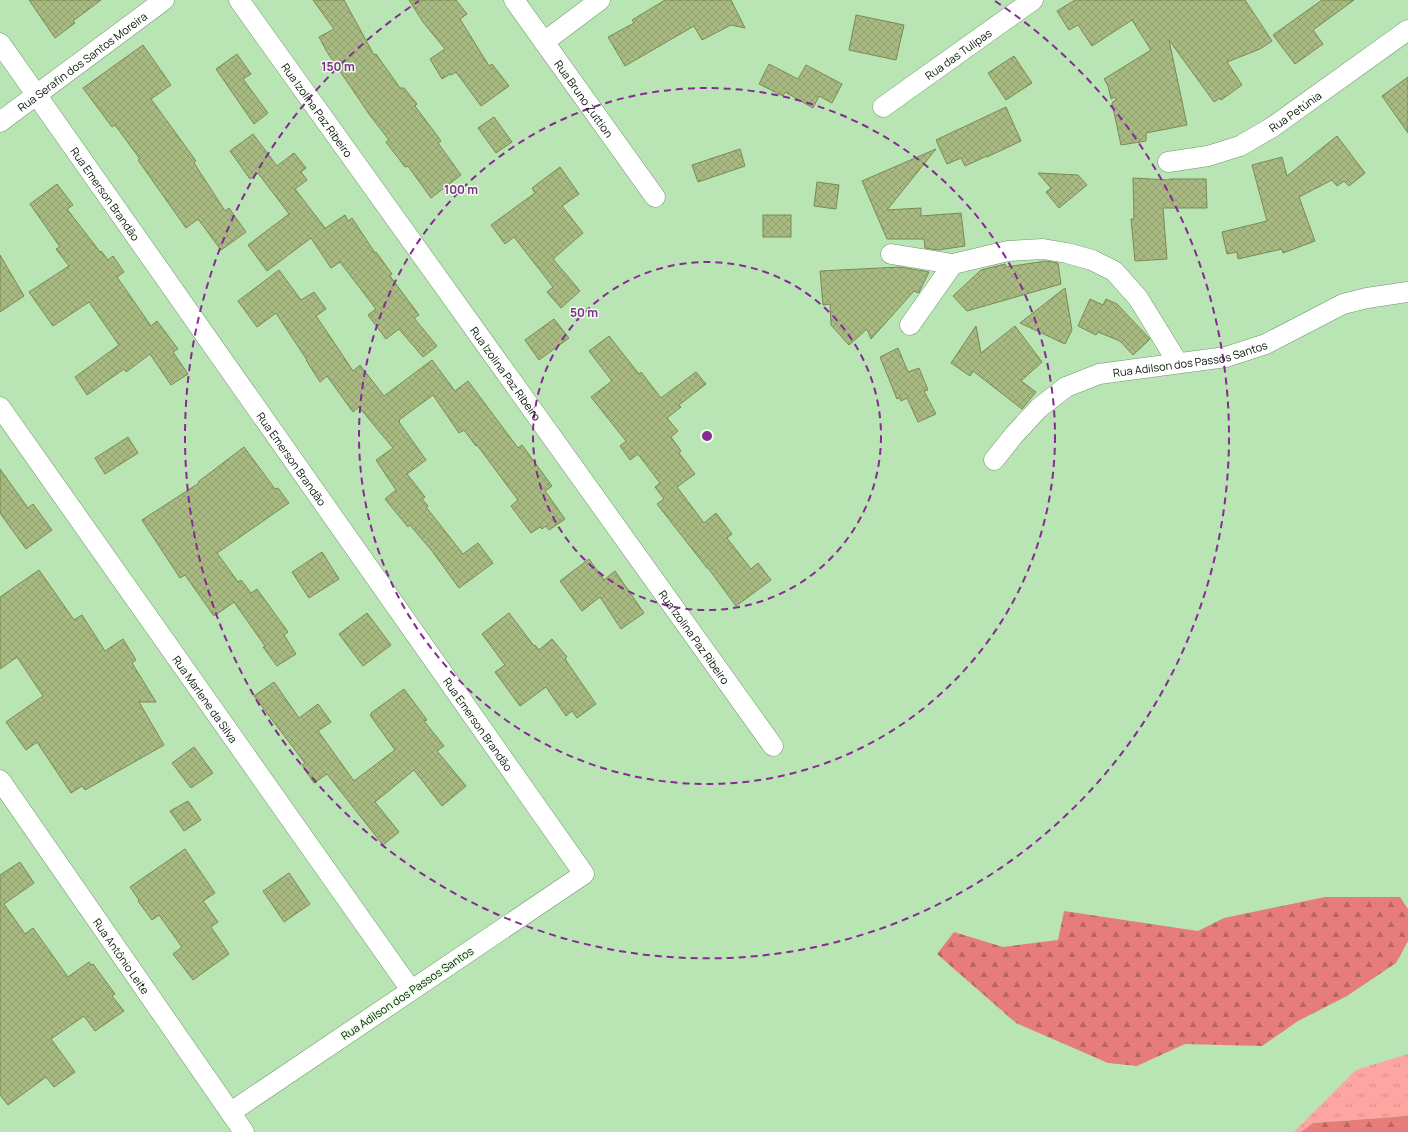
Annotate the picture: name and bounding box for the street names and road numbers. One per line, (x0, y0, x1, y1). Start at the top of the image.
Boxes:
street label: Rua Serafin dos Santos Moreira (14, 8, 150, 114)
street label: Rua das Tulipas (922, 25, 994, 82)
street label: Rua Bruno Zuttion (552, 57, 617, 140)
street label: Rua Izolina Paz Ribeiro (279, 60, 357, 160)
street label: Rua Petúnia (1266, 87, 1324, 135)
street label: Rua Emerson Brandão (68, 144, 144, 244)
street label: Rua Izolina Paz Ribeiro (467, 323, 545, 424)
street label: Rua Adilson dos Passos Santos (1112, 337, 1269, 380)
street label: Rua Emerson Brandão (254, 409, 330, 509)
street label: Rua Izolina Paz Ribeiro (656, 587, 734, 687)
street label: Rua Marlene da Silva (170, 652, 242, 745)
street label: Rua Emerson Brandão (440, 674, 517, 774)
street label: Rua Antônio Leite (90, 915, 154, 997)
street label: Rua Adilson dos Passos Santos (338, 943, 476, 1043)

